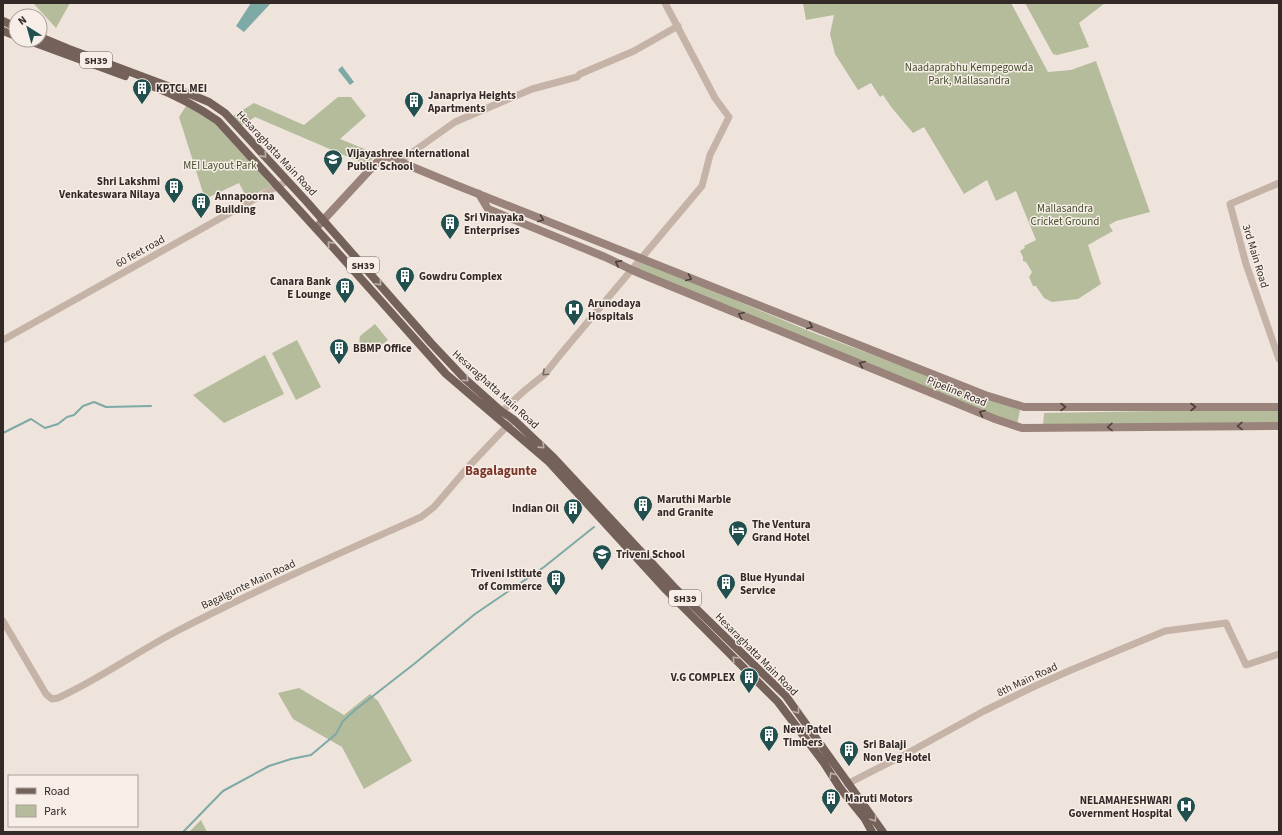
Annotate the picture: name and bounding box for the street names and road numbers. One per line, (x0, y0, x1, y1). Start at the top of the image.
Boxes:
road number: SH39 (80, 52, 112, 68)
street label: Hesaraghatta Main Road (233, 107, 320, 199)
street label: 3rd Main Road (1239, 223, 1272, 290)
street label: 60 feet road (113, 232, 168, 271)
road number: SH39 (347, 257, 379, 273)
street label: Hesaraghatta Main Road (449, 346, 542, 432)
street label: Pipeline Road (925, 373, 989, 410)
street label: Bagalgunte Main Road (199, 556, 298, 613)
road number: SH39 (669, 590, 701, 606)
street label: Hesaraghatta Main Road (712, 610, 801, 699)
street label: 8th Main Road (994, 659, 1060, 700)

